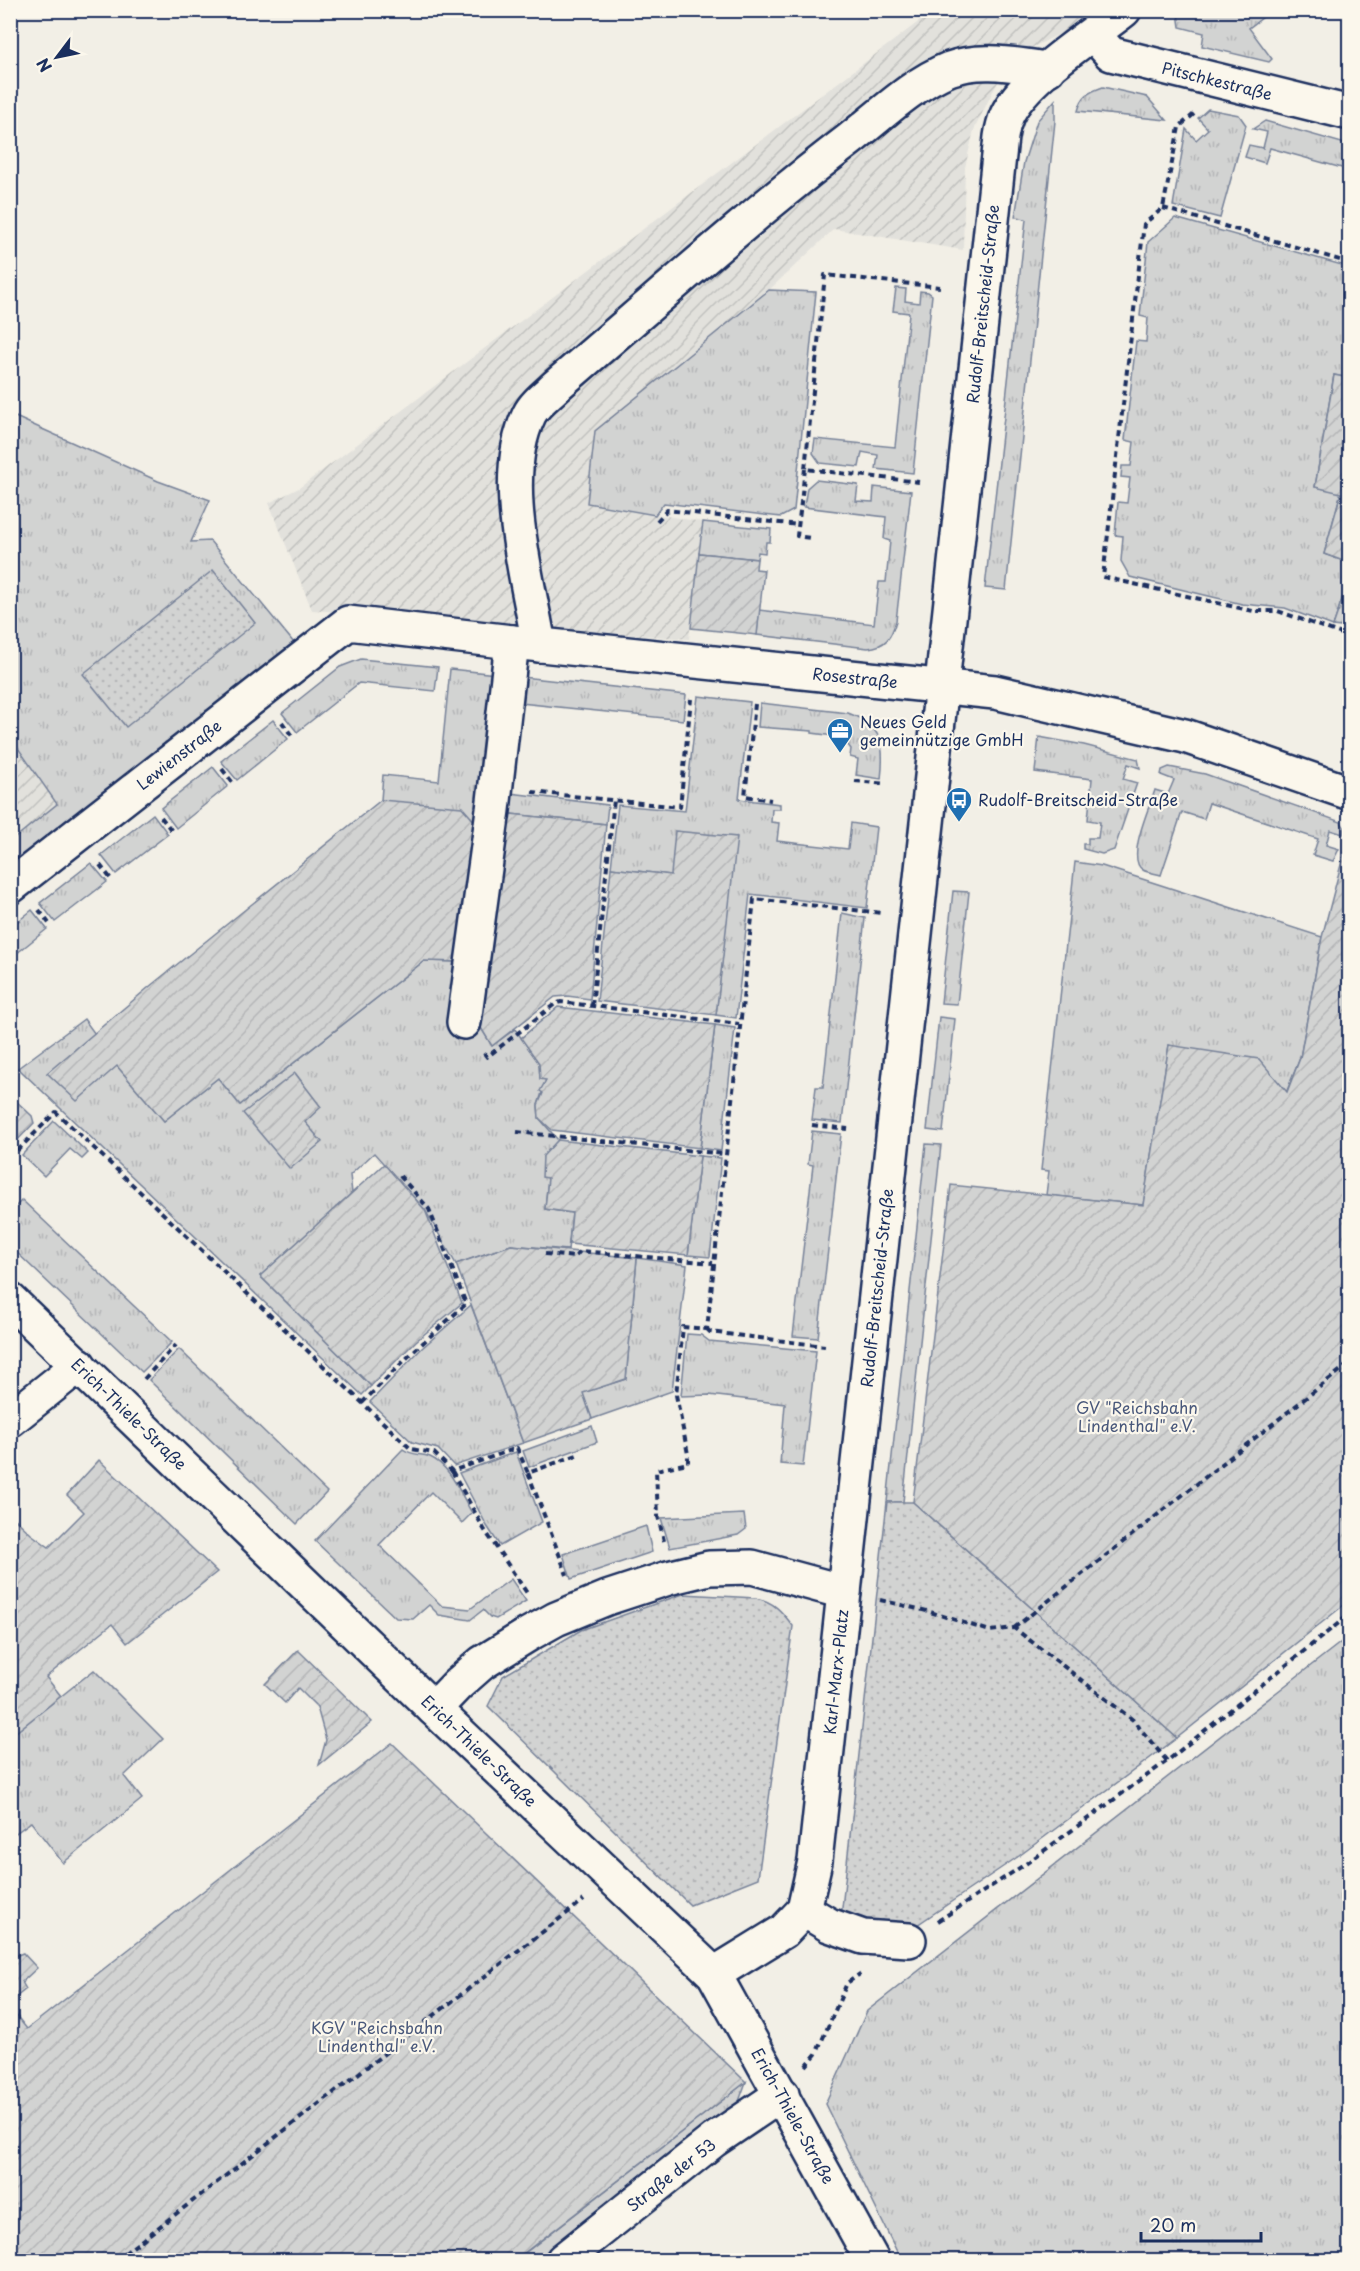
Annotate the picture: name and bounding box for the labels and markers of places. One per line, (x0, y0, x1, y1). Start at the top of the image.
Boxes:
place label: Neues Geld gemeinnützige GmbH (860, 709, 1024, 751)
office icon: Neues Geld gemeinnützige GmbH (825, 716, 855, 754)
bus stop icon: Rudolf-Breitscheid-Straße (944, 785, 974, 823)
place label: Rudolf-Breitscheid-Straße (978, 787, 1178, 811)

